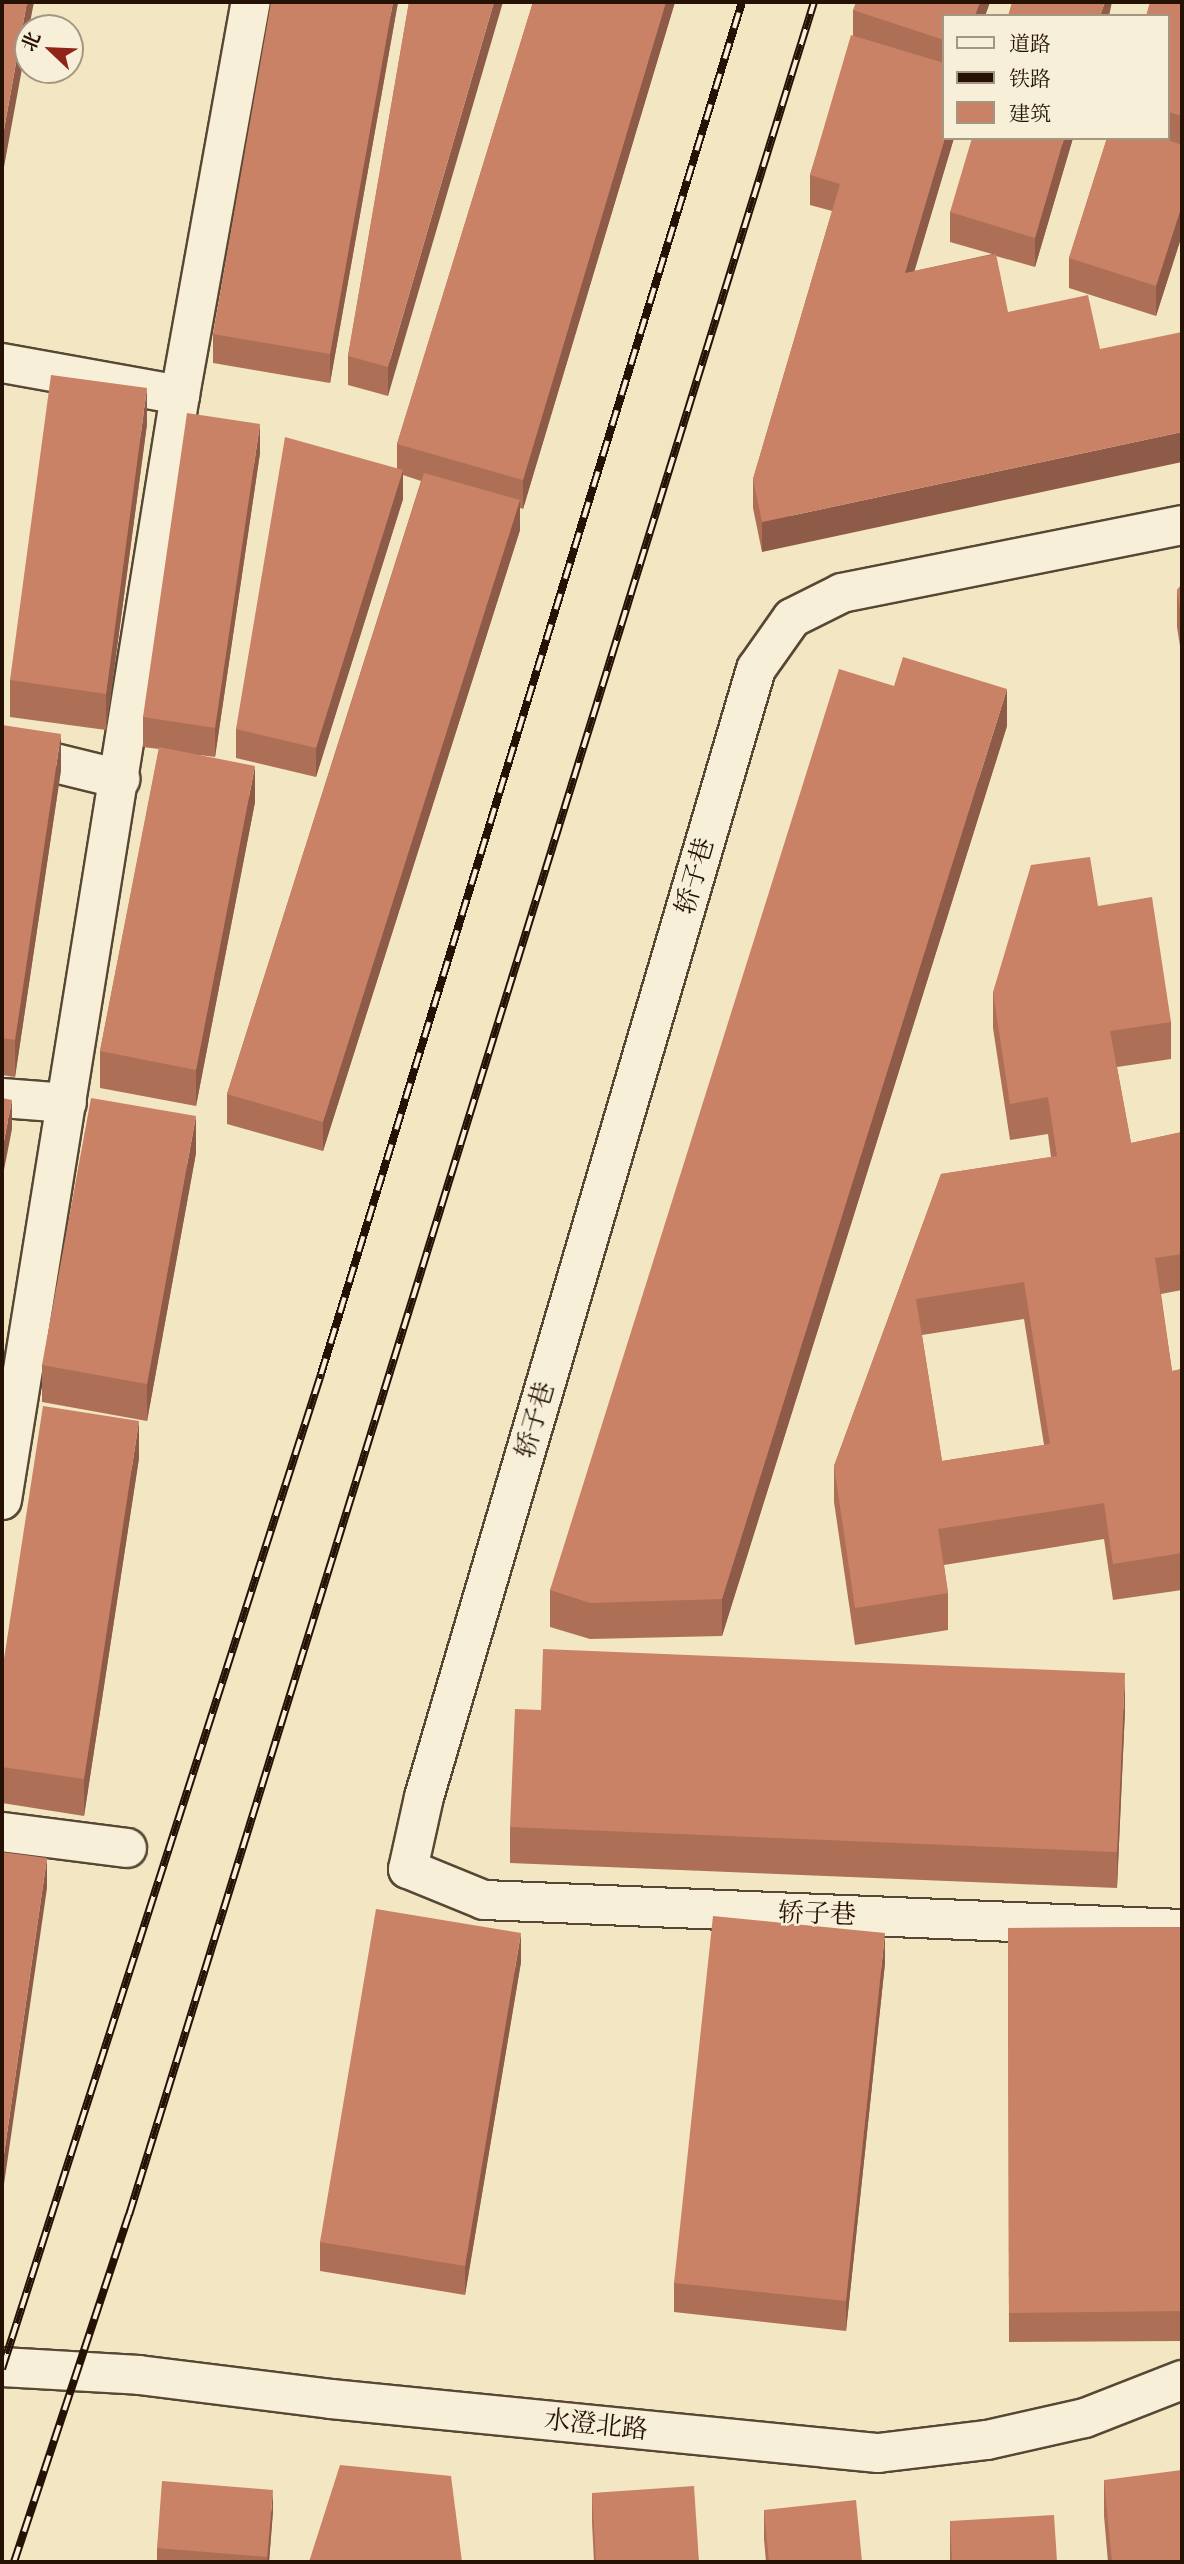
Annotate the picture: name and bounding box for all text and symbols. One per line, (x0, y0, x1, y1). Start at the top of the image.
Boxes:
north arrow (14, 14, 84, 84)
legend (942, 14, 1170, 140)
text: 北 (16, 28, 47, 55)
text: 道路 (1009, 30, 1051, 59)
text: 铁路 (1009, 65, 1051, 94)
text: 建筑 (1009, 100, 1051, 129)
street label: 轿子巷 (669, 834, 721, 918)
street label: 轿子巷 (509, 1378, 561, 1462)
street label: 轿子巷 (777, 1897, 857, 1931)
street label: 水澄北路 (543, 2404, 649, 2446)

